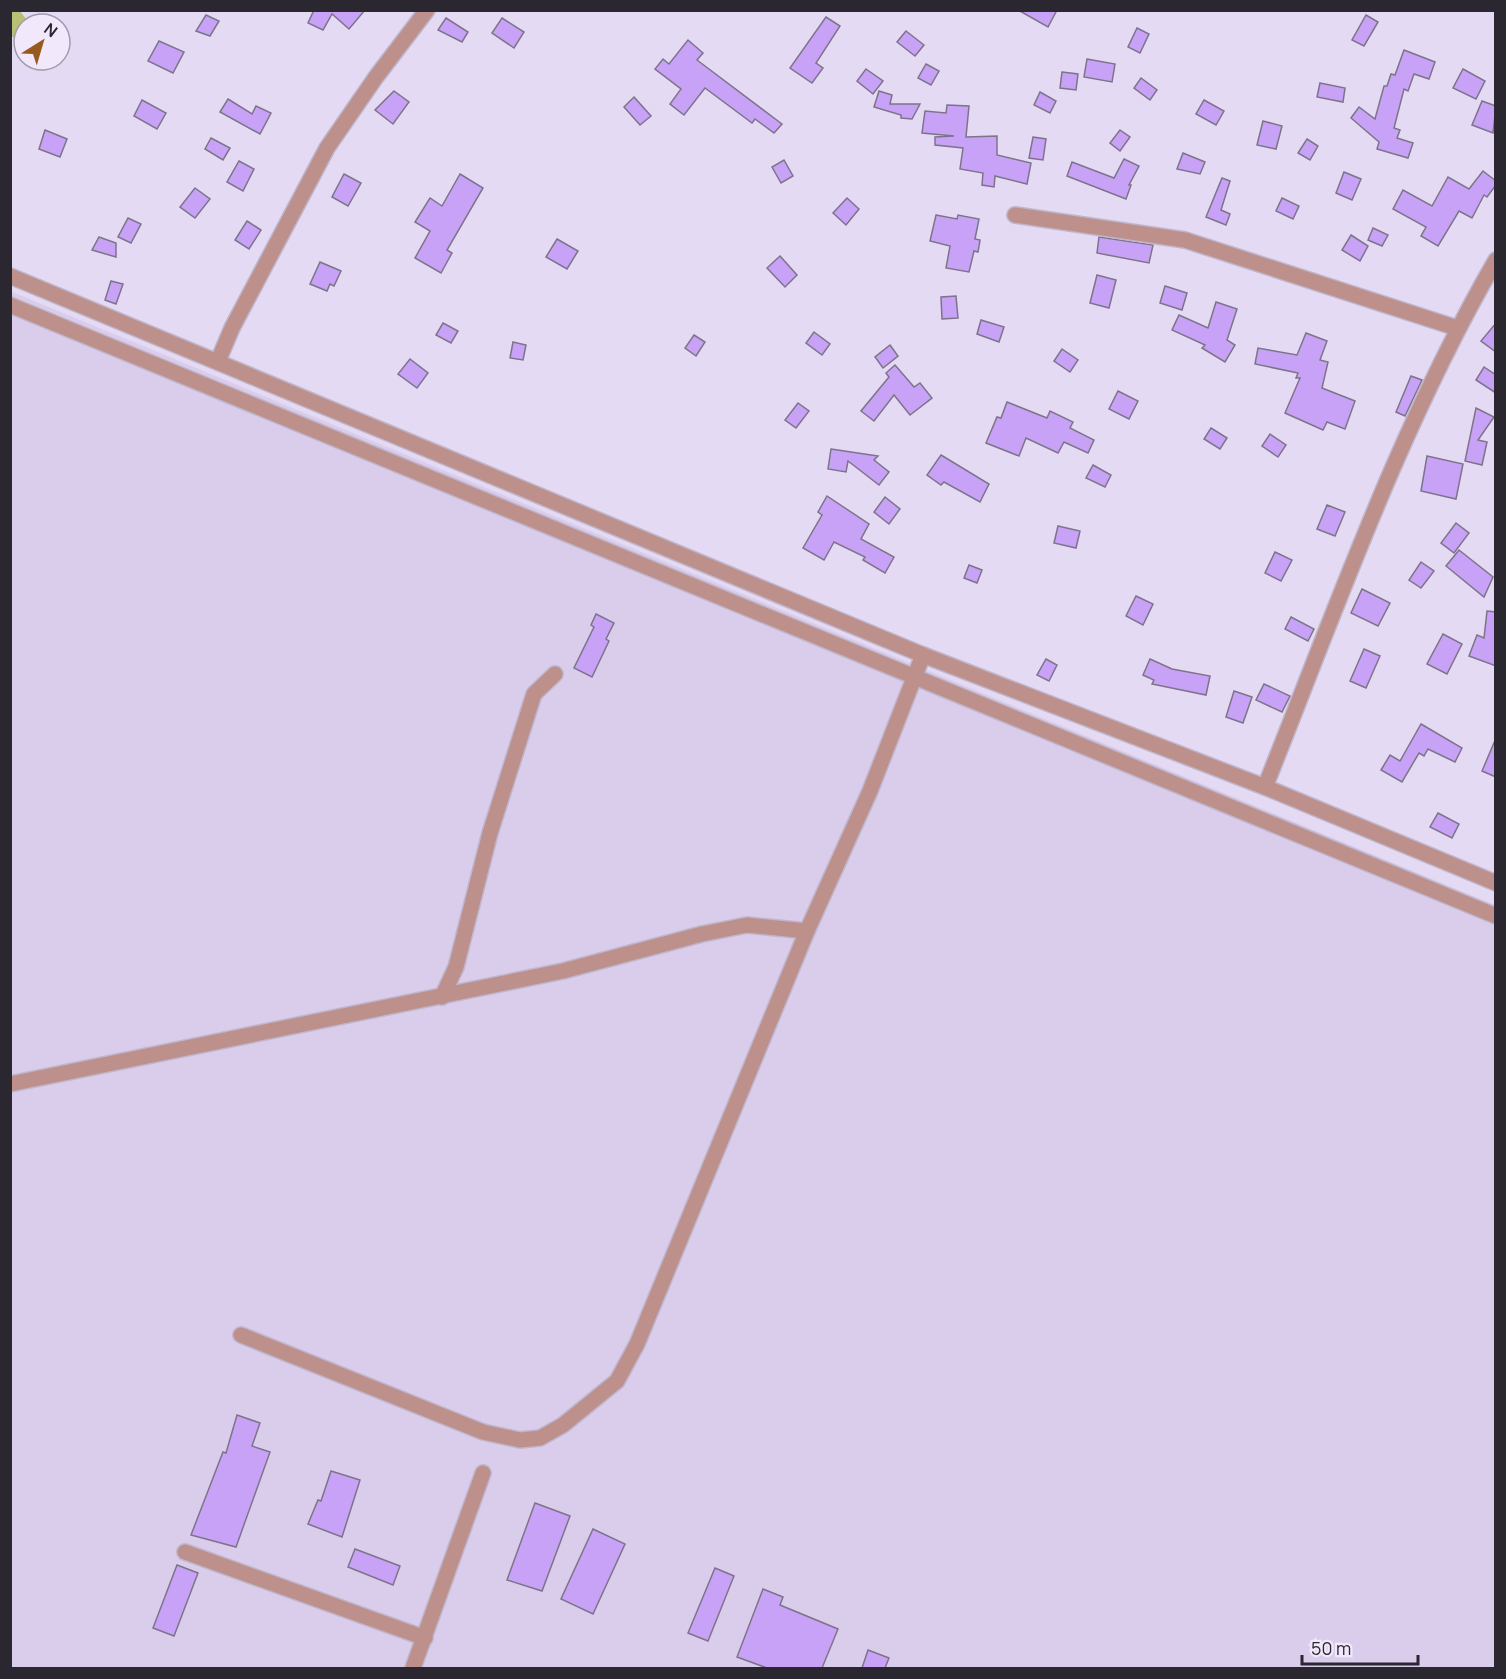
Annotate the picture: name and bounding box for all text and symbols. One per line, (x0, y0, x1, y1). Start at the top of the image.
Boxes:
north arrow (12, 12, 72, 72)
text: N (40, 18, 62, 42)
scale bar (1302, 1628, 1418, 1666)
text: 50 m (1311, 1636, 1351, 1660)

